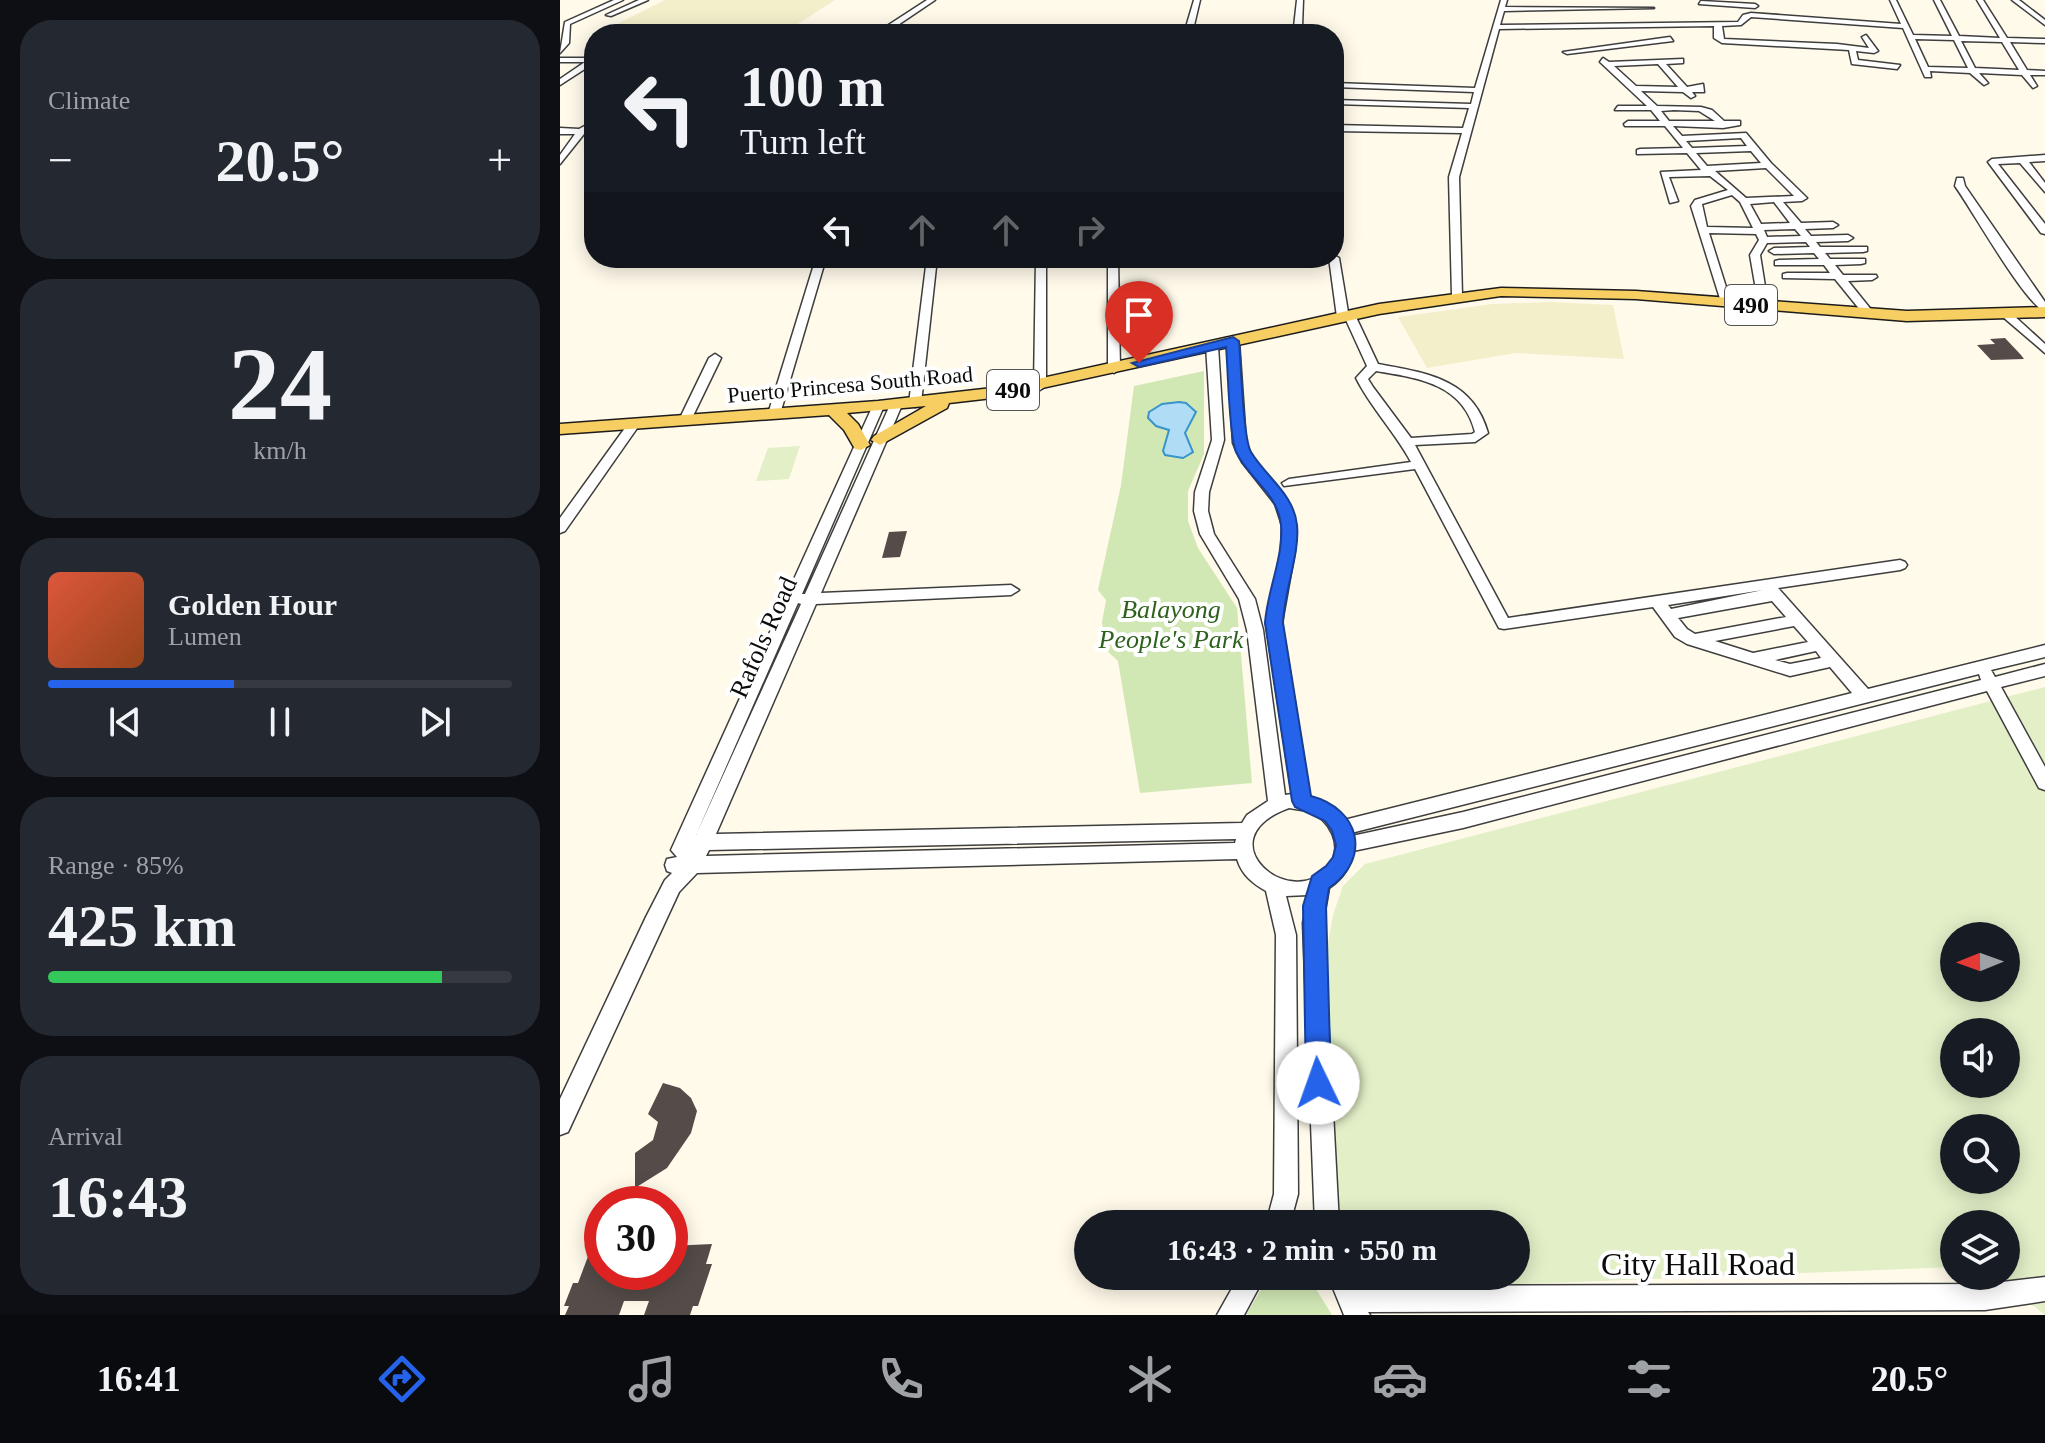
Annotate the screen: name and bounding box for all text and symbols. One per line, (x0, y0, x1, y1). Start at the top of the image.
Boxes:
icon: left (608, 56, 712, 160)
text: 100 m (740, 56, 885, 118)
text: Climate (48, 86, 130, 115)
text: Turn left (740, 122, 866, 162)
text: 20.5° (216, 128, 345, 194)
text: − (48, 136, 73, 185)
text: + (487, 136, 512, 185)
icon: left (816, 208, 860, 252)
icon: ahead (900, 208, 944, 252)
icon: ahead (984, 208, 1028, 252)
icon: right (1068, 208, 1112, 252)
pin (1105, 281, 1173, 363)
road number: 490 (1725, 285, 1777, 325)
icon: arrive (1117, 293, 1161, 337)
text: 24 (228, 326, 332, 441)
street label: Puerto Princesa South Road (726, 361, 974, 408)
road number: 490 (987, 370, 1039, 410)
text: km/h (253, 436, 307, 465)
street label: Rafols Road (724, 572, 803, 702)
text: Golden Hour (168, 588, 337, 621)
park label: Balayong People's Park (1098, 595, 1244, 654)
text: Lumen (168, 622, 242, 651)
icon: previous (103, 700, 147, 744)
icon: pause (258, 700, 302, 744)
icon: next (413, 700, 457, 744)
text: Range · 85% (48, 851, 184, 880)
text: 425 km (48, 893, 236, 959)
north arrow (1940, 922, 2020, 1002)
map controls (1940, 922, 2020, 1290)
button: sound (1940, 1018, 2020, 1098)
position arrow (1276, 1041, 1360, 1125)
button: search (1940, 1114, 2020, 1194)
text: Arrival (48, 1122, 123, 1151)
text: 16:43 (48, 1164, 188, 1230)
speed limit sign: 30 (584, 1186, 688, 1290)
button: layers (1940, 1210, 2020, 1290)
text: 16:43 · 2 min · 550 m (1167, 1233, 1437, 1266)
street label: City Hall Road (1601, 1246, 1795, 1282)
icon: directions (374, 1351, 430, 1407)
icon: music (624, 1351, 680, 1407)
icon: phone (873, 1351, 929, 1407)
icon: climate (1122, 1351, 1178, 1407)
icon: car (1372, 1351, 1428, 1407)
icon: filters (1621, 1351, 1677, 1407)
text: 16:41 (97, 1359, 181, 1399)
text: 20.5° (1871, 1359, 1948, 1399)

